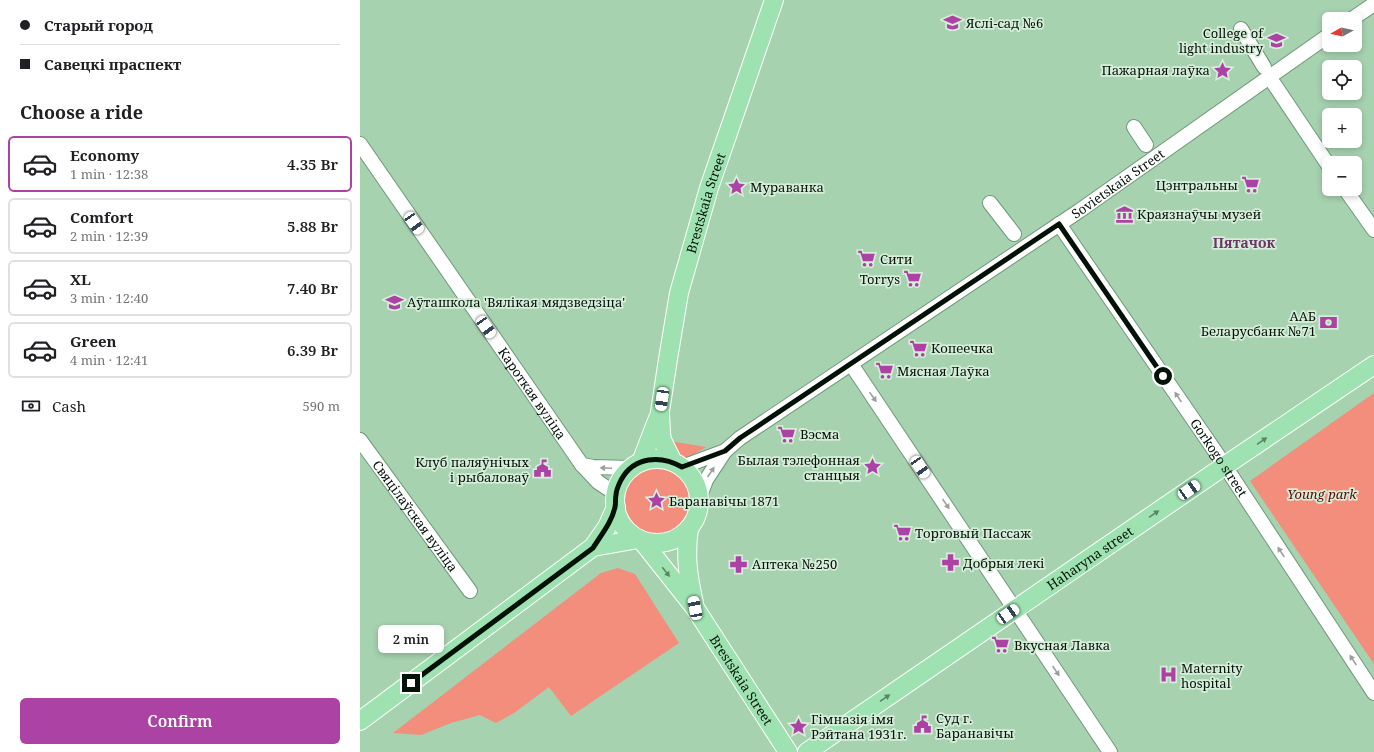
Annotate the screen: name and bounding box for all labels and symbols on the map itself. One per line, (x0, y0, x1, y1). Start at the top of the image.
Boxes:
north arrow (1322, 12, 1362, 52)
school or university icon: Яслі-сад №6 (943, 13, 963, 33)
place label: Яслі-сад №6 (965, 14, 1043, 32)
place label: College of light industry (1179, 24, 1264, 57)
school or university icon: College of light industry (1266, 30, 1286, 50)
place icon: Пажарная лаўка (1213, 60, 1233, 80)
place label: Пажарная лаўка (1101, 61, 1210, 79)
street label: Sovietskaia Street (1068, 144, 1168, 223)
street label: Brestskaia Street (682, 150, 730, 255)
supermarket icon: Цэнтральны (1241, 175, 1261, 195)
place label: Цэнтральны (1156, 176, 1238, 194)
place icon: Мураванка (727, 177, 747, 197)
place label: Мураванка (750, 178, 824, 196)
museum icon: Краязнаўчы музей (1114, 204, 1134, 224)
place label: Краязнаўчы музей (1137, 205, 1261, 223)
car (402, 210, 426, 236)
district label: Пятачок (1213, 233, 1275, 252)
supermarket icon: Сити (857, 249, 877, 269)
place label: Сити (880, 250, 913, 268)
supermarket icon: Torrys (903, 269, 923, 289)
place label: Torrys (860, 270, 900, 288)
school or university icon: Аўташкола 'Вялікая мядзведзіца' (384, 292, 404, 312)
place label: Аўташкола 'Вялікая мядзведзіца' (407, 293, 625, 311)
place label: ААБ Беларусбанк №71 (1201, 307, 1316, 340)
bank icon: ААБ Беларусбанк №71 (1319, 313, 1339, 333)
car (474, 314, 498, 340)
supermarket icon: Копеечка (908, 338, 928, 358)
place label: Копеечка (931, 339, 993, 357)
street label: Кароткая вуліца (494, 344, 571, 443)
supermarket icon: Мясная Лаўка (874, 361, 894, 381)
place label: Мясная Лаўка (897, 362, 990, 380)
route start (1154, 367, 1172, 385)
car (654, 386, 670, 412)
one-way arrow (869, 391, 877, 402)
one-way arrow (1174, 392, 1182, 402)
street label: Gorkogo street (1186, 415, 1252, 501)
supermarket icon: Вэсма (777, 424, 797, 444)
place label: Вэсма (800, 425, 839, 443)
one-way arrow (1256, 437, 1267, 445)
place label: Былая тэлефонная станцыя (738, 451, 860, 484)
place label: Клуб паляўнічых і рыбаловаў (415, 453, 530, 486)
car (908, 454, 932, 480)
street label: Свяцілаўская вуліца (369, 457, 462, 575)
place icon: Былая тэлефонная станцыя (863, 457, 883, 477)
public building icon: Клуб паляўнічых і рыбаловаў (532, 459, 552, 479)
one-way arrow (600, 464, 612, 471)
one-way arrow (707, 467, 714, 478)
car (1176, 478, 1202, 502)
park label: Young park (1287, 485, 1357, 503)
place icon: Баранавічы 1871 (646, 491, 666, 511)
place label: Баранавічы 1871 (669, 492, 779, 510)
one-way arrow (942, 499, 949, 510)
one-way arrow (1149, 510, 1159, 518)
street label: Haharyna street (1043, 522, 1137, 594)
supermarket icon: Торговый Пассаж (892, 523, 912, 543)
place label: Торговый Пассаж (915, 524, 1031, 542)
one-way arrow (1277, 547, 1285, 557)
pharmacy icon: Добрыя лекі (940, 553, 960, 573)
pharmacy icon: Аптека №250 (729, 554, 749, 574)
place label: Добрыя лекі (963, 554, 1045, 572)
place label: Аптека №250 (752, 555, 837, 573)
one-way arrow (662, 566, 670, 577)
car (687, 595, 703, 621)
car (995, 602, 1021, 626)
callout: 2 min (378, 625, 444, 653)
street label: Brestskaia Street (706, 631, 777, 729)
supermarket icon: Вкусная Лавка (991, 635, 1011, 655)
place label: Вкусная Лавка (1014, 636, 1110, 654)
one-way arrow (1349, 655, 1356, 666)
place label: Maternity hospital (1181, 659, 1243, 692)
hospital icon: Maternity hospital (1158, 665, 1178, 685)
one-way arrow (1052, 666, 1060, 676)
route end (402, 674, 420, 692)
one-way arrow (880, 694, 890, 702)
place label: Суд г. Баранавічы (936, 709, 1014, 742)
place label: Гімназія імя Рэйтана 1931г. (811, 710, 906, 743)
public building icon: Суд г. Баранавічы (913, 715, 933, 735)
place icon: Гімназія імя Рэйтана 1931г. (788, 716, 808, 736)

